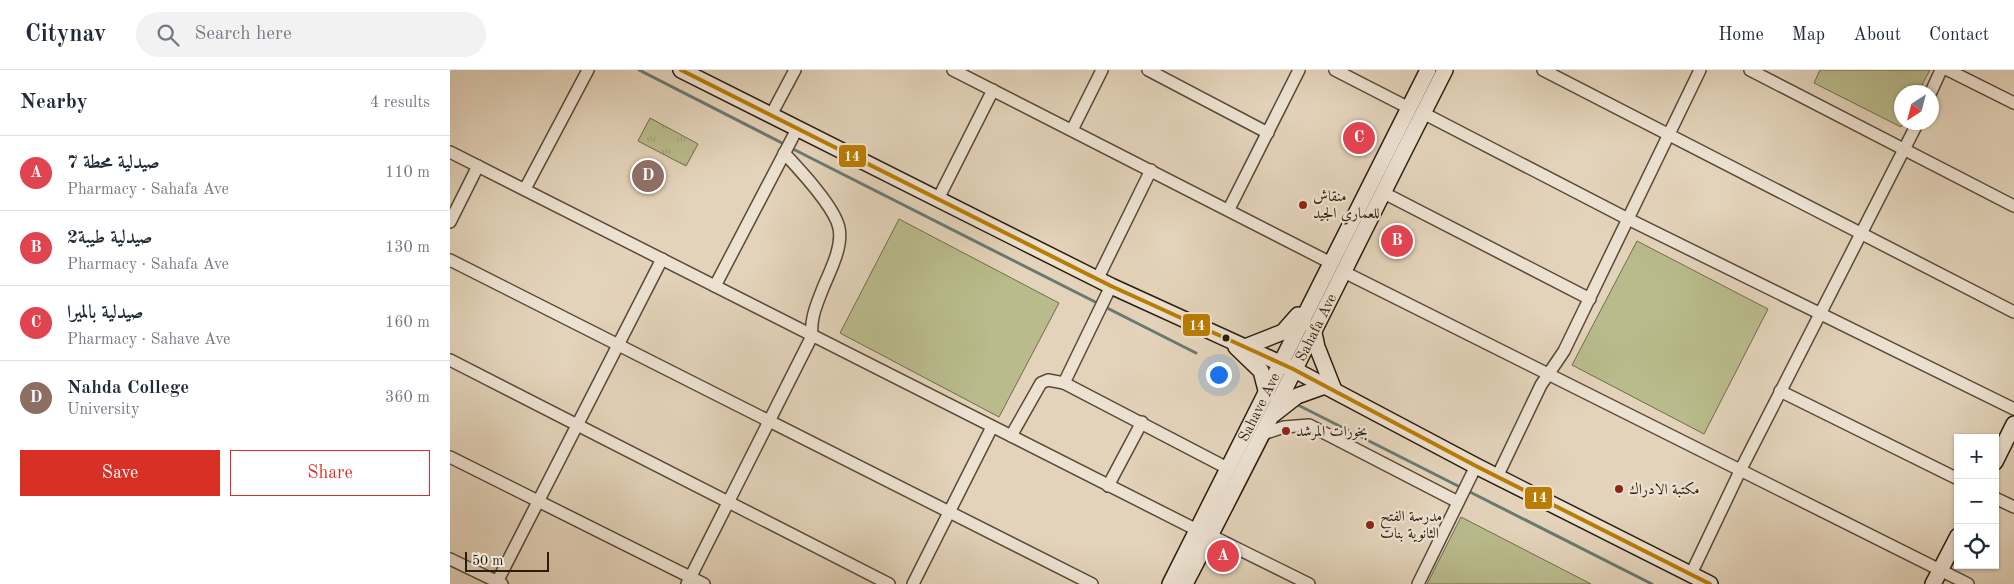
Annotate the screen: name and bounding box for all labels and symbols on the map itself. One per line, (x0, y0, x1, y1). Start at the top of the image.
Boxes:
north arrow (1894, 85, 1939, 130)
pin: C (1343, 119, 1375, 157)
line badge: 14 (838, 144, 867, 168)
text: 14 (844, 150, 860, 164)
pin: D (632, 157, 664, 195)
place label: منقاش للعماري الجيد (1313, 189, 1380, 225)
marker: منقاش للعماري الجيد (1297, 199, 1309, 211)
pin: B (1381, 222, 1413, 260)
street label: Sahafa Ave (1294, 292, 1340, 364)
line badge: 14 (1182, 313, 1211, 337)
text: 14 (1189, 319, 1205, 333)
unlabelled marker (1221, 333, 1231, 343)
your location (1206, 362, 1232, 388)
street label: Sahave Ave (1237, 371, 1284, 445)
marker: بخورات المرشد (1280, 425, 1292, 437)
place label: بخورات المرشد (1296, 425, 1367, 441)
place label: مكتبة الادراك (1629, 481, 1700, 498)
marker: مكتبة الادراك (1613, 483, 1625, 495)
line badge: 14 (1524, 486, 1553, 510)
text: 14 (1531, 491, 1547, 505)
place label: مدرسة الفتح الثانوية بنات (1380, 510, 1442, 542)
marker: مدرسة الفتح الثانوية بنات (1364, 519, 1376, 531)
pin: A (1207, 537, 1239, 575)
scale bar (465, 549, 549, 572)

